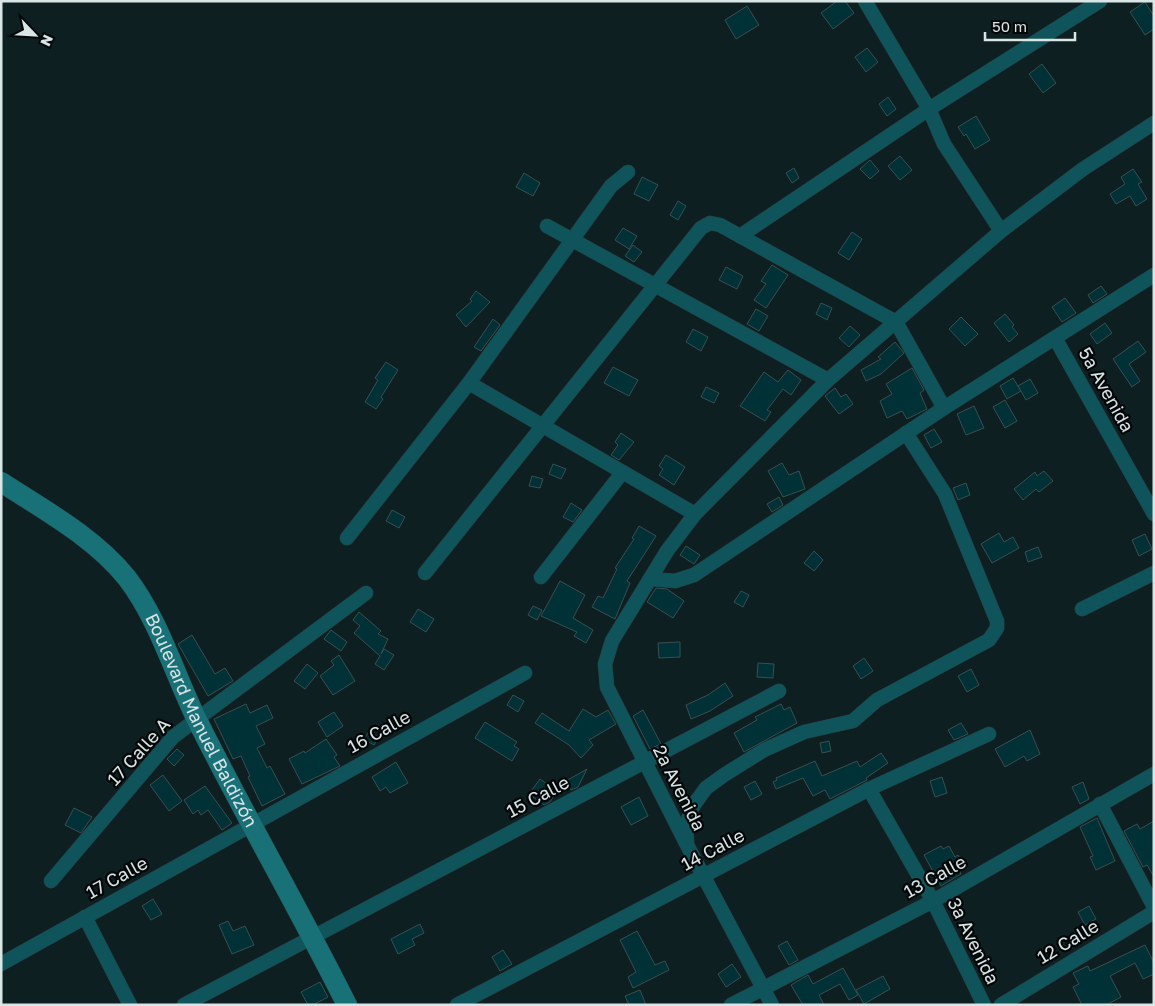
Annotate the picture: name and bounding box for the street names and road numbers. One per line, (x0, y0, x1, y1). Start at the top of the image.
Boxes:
street label: 5a Avenida (1075, 343, 1139, 436)
street label: Boulevard Manuel Baldizón (141, 609, 263, 831)
street label: 16 Calle (343, 705, 414, 757)
street label: 17 Calle A (102, 713, 174, 790)
street label: 2a Avenida (649, 741, 711, 834)
street label: 15 Calle (502, 770, 573, 822)
street label: 14 Calle (677, 823, 748, 875)
street label: 13 Calle (899, 850, 970, 902)
street label: 17 Calle (82, 851, 151, 903)
street label: 3a Avenida (944, 894, 1004, 987)
street label: 12 Calle (1033, 914, 1102, 968)

